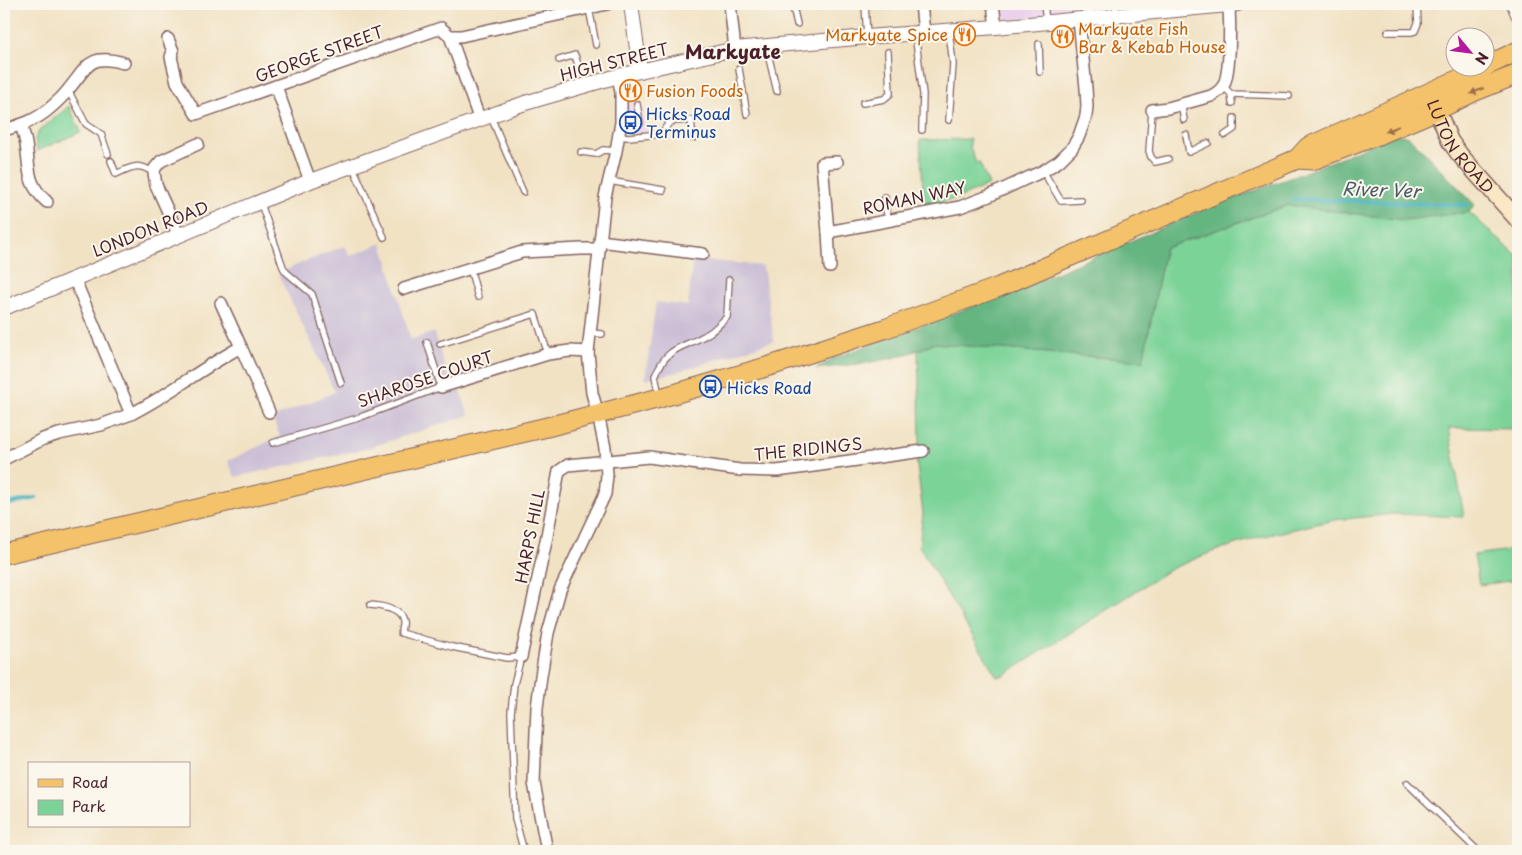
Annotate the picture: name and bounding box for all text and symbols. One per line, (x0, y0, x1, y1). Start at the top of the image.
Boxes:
place label: Markyate Fish Bar & Kebab House (1078, 16, 1226, 58)
street label: GEORGE STREET (251, 19, 387, 87)
place label: Markyate Spice (825, 22, 948, 46)
restaurant icon: Markyate Spice (952, 22, 976, 46)
restaurant icon: Markyate Fish Bar & Kebab House (1050, 25, 1074, 49)
north arrow (1444, 28, 1494, 78)
street label: HIGH STREET (557, 36, 671, 86)
district label: Markyate (685, 37, 781, 65)
text: N (1470, 49, 1494, 68)
restaurant icon: Fusion Foods (618, 78, 642, 102)
place label: Fusion Foods (646, 78, 743, 102)
one-way arrow (1470, 87, 1484, 95)
street label: LUTON ROAD (1422, 96, 1500, 198)
place label: Hicks Road Terminus (646, 101, 731, 143)
bus stop icon: Hicks Road Terminus (618, 110, 642, 134)
one-way arrow (1385, 125, 1399, 133)
street label: ROMAN WAY (860, 174, 968, 220)
water label: River Ver (1341, 174, 1423, 204)
street label: LONDON ROAD (88, 194, 212, 262)
street label: SHAROSE COURT (354, 344, 496, 412)
bus stop icon: Hicks Road (699, 375, 723, 399)
place label: Hicks Road (727, 375, 812, 399)
street label: THE RIDINGS (753, 430, 863, 466)
street label: HARPS HILL (508, 487, 550, 585)
legend (28, 762, 190, 828)
text: Road (72, 770, 108, 793)
text: Park (72, 794, 106, 817)

